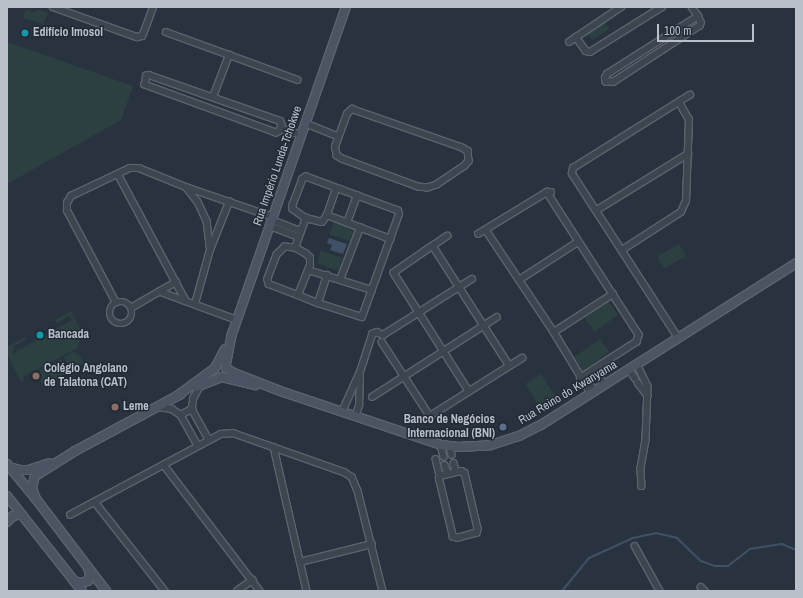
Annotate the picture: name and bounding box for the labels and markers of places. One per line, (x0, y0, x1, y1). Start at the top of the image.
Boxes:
place label: Edifício Imosol (33, 26, 103, 40)
marker: Edifício Imosol (20, 28, 30, 38)
place label: Bancada (48, 328, 89, 342)
marker: Bancada (35, 330, 45, 340)
place label: Colégio Angolano de Talatona (CAT) (44, 362, 128, 390)
marker: Colégio Angolano de Talatona (CAT) (31, 371, 41, 381)
place label: Leme (123, 400, 149, 414)
marker: Leme (110, 402, 120, 412)
place label: Banco de Negócios Internacional (BNI) (404, 413, 495, 441)
marker: Banco de Negócios Internacional (BNI) (498, 422, 508, 432)

